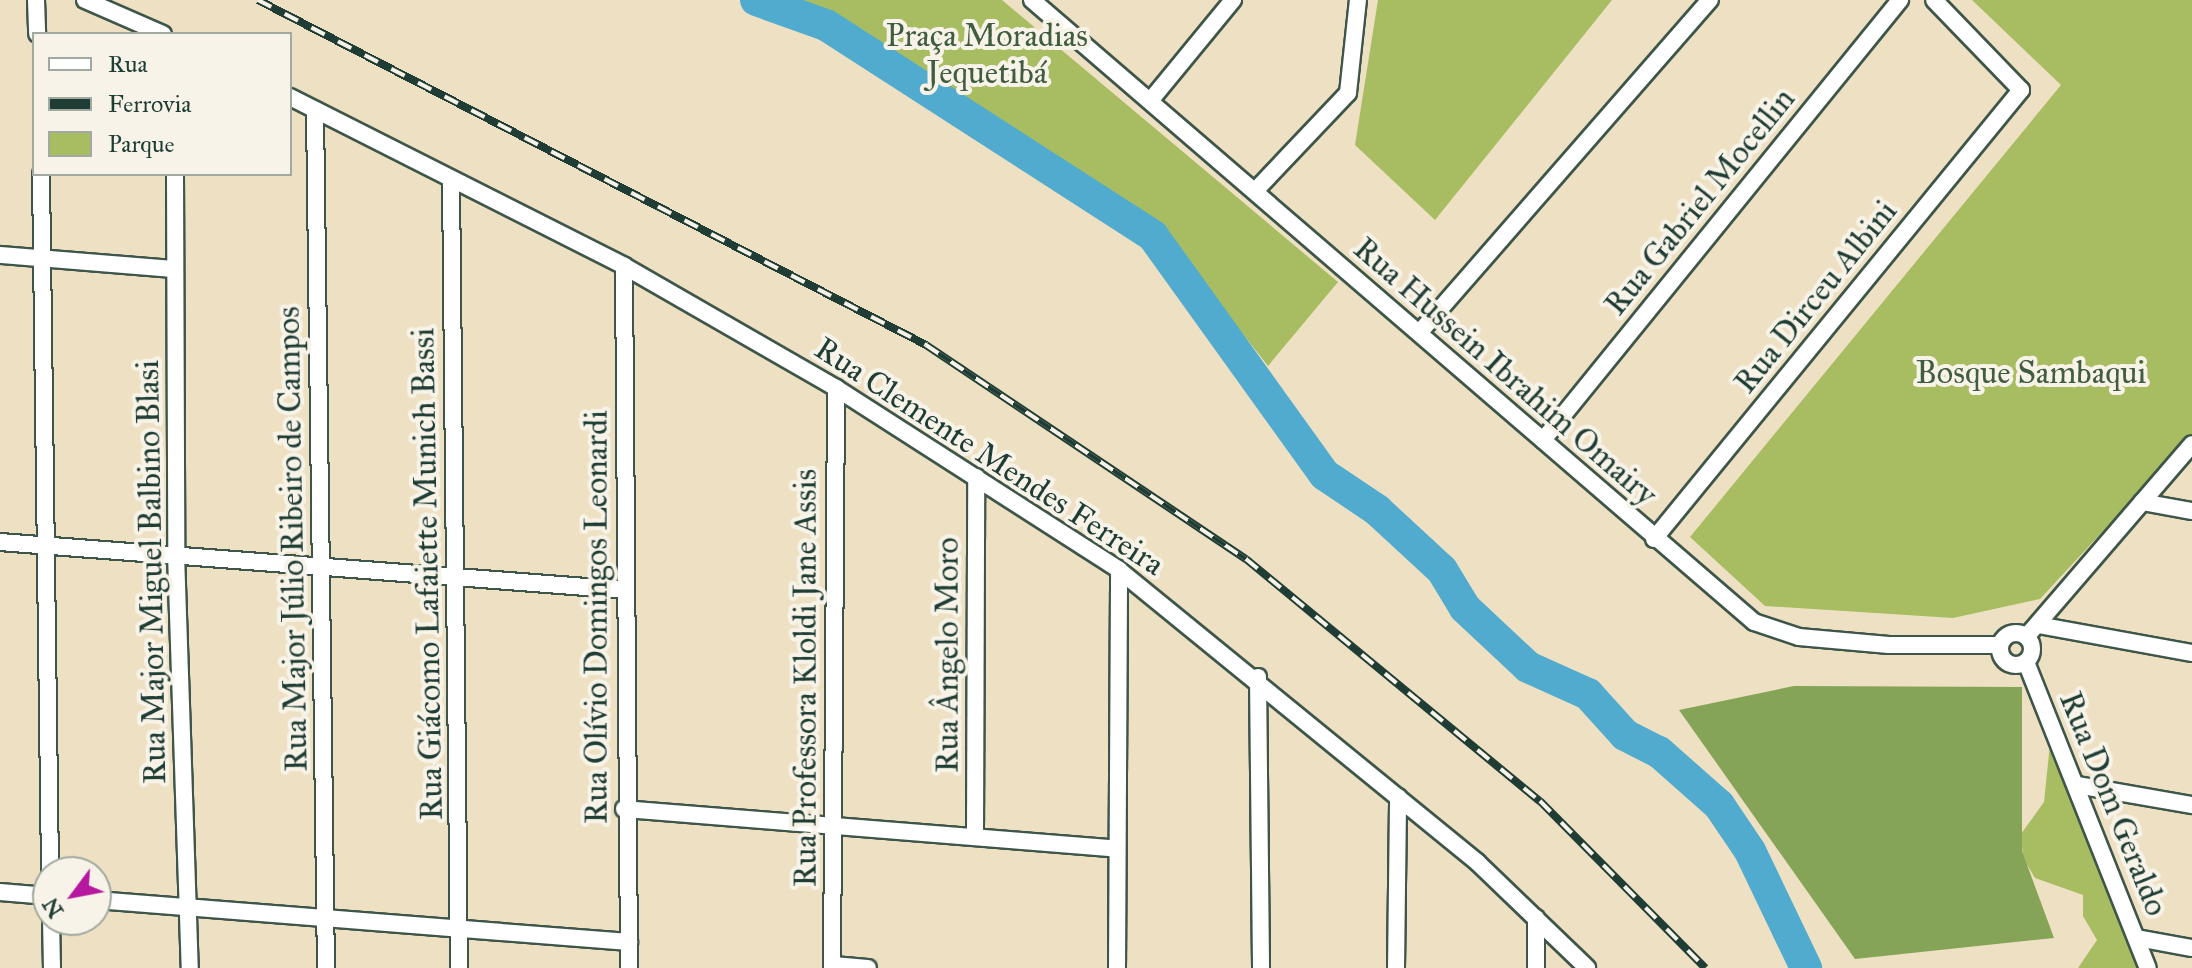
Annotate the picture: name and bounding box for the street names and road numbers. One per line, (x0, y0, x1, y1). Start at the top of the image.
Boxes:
street label: Rua Gabriel Mocellin (1597, 81, 1803, 323)
street label: Rua Dirceu Albini (1727, 193, 1905, 401)
street label: Rua Hussein Ibrahim Omairy (1345, 230, 1665, 514)
street label: Rua Major Júlio Ribeiro de Campos (270, 306, 316, 772)
street label: Rua Giácomo Lafaiette Munich Bassi (405, 328, 451, 820)
street label: Rua Clemente Mendes Ferreira (807, 330, 1171, 584)
street label: Rua Major Miguel Balbino Blasi (129, 360, 175, 784)
street label: Rua Olívio Domingos Leonardi (578, 410, 616, 824)
street label: Rua Professora Kloldi Jane Assis (787, 469, 825, 887)
street label: Rua Ângelo Moro (929, 537, 967, 773)
street label: Rua Dom Geraldo (2051, 686, 2175, 922)

